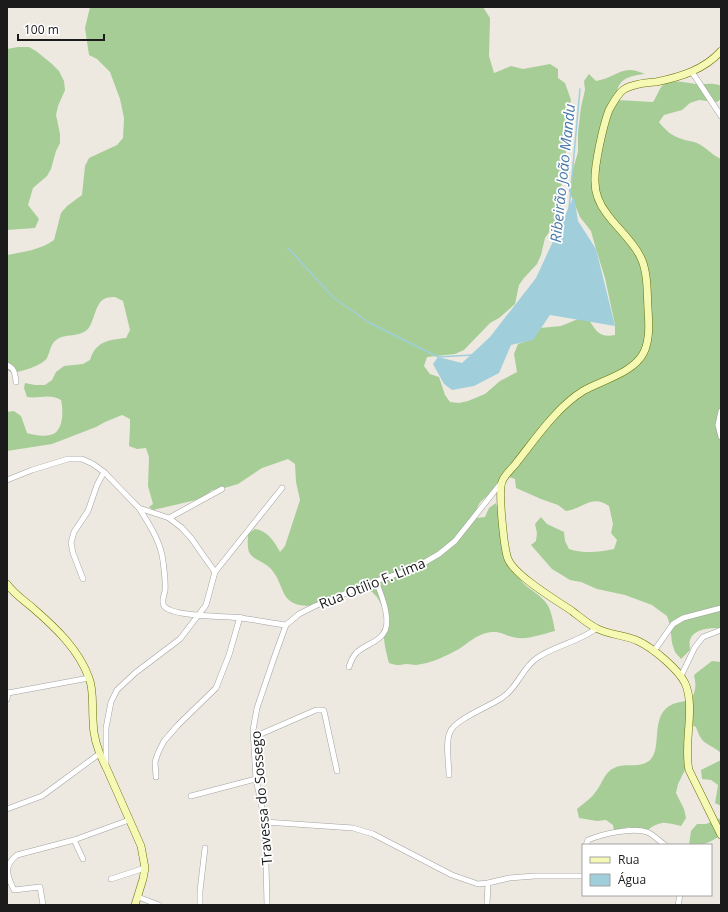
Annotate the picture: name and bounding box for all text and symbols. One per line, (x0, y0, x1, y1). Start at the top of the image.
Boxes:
scale bar (18, 16, 104, 42)
text: 100 m (24, 21, 59, 38)
water label: Ribeirão João Mandu (545, 102, 579, 243)
street label: Rua Otílio F. Lima (316, 553, 428, 613)
street label: Travessa do Sossego (246, 730, 276, 866)
legend (582, 844, 712, 896)
text: Rua (618, 851, 639, 868)
text: Água (618, 871, 646, 888)

